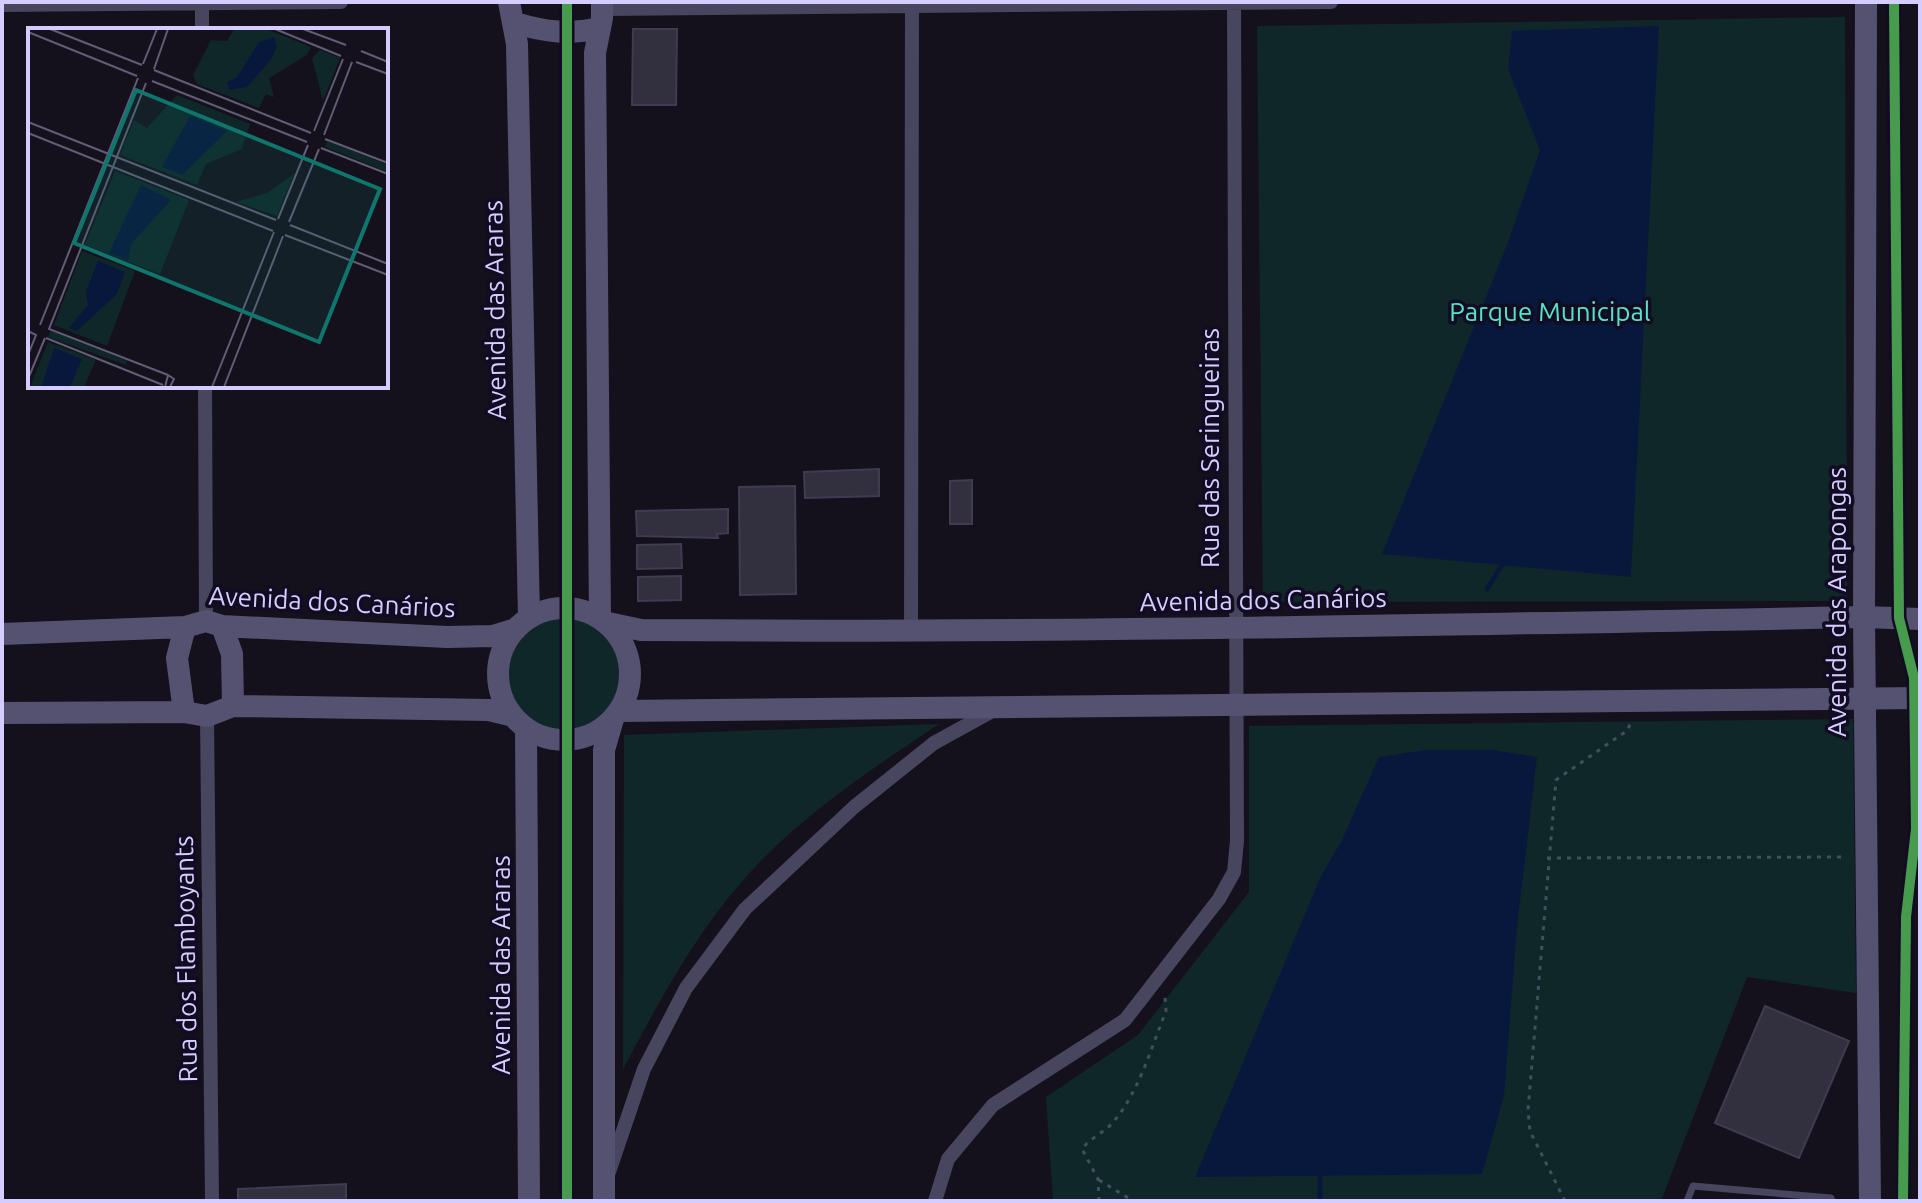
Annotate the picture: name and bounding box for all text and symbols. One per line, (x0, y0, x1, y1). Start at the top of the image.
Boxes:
inset map (28, 28, 388, 388)
street label: Avenida das Araras (478, 200, 511, 420)
park label: Parque Municipal (1449, 297, 1651, 326)
street label: Rua das Seringueiras (1195, 328, 1224, 568)
street label: Avenida das Arapongas (1822, 467, 1851, 737)
street label: Avenida dos Canários (208, 581, 456, 622)
street label: Avenida dos Canários (1139, 583, 1387, 616)
street label: Rua dos Flamboyants (169, 835, 202, 1083)
street label: Avenida das Araras (486, 855, 515, 1075)

